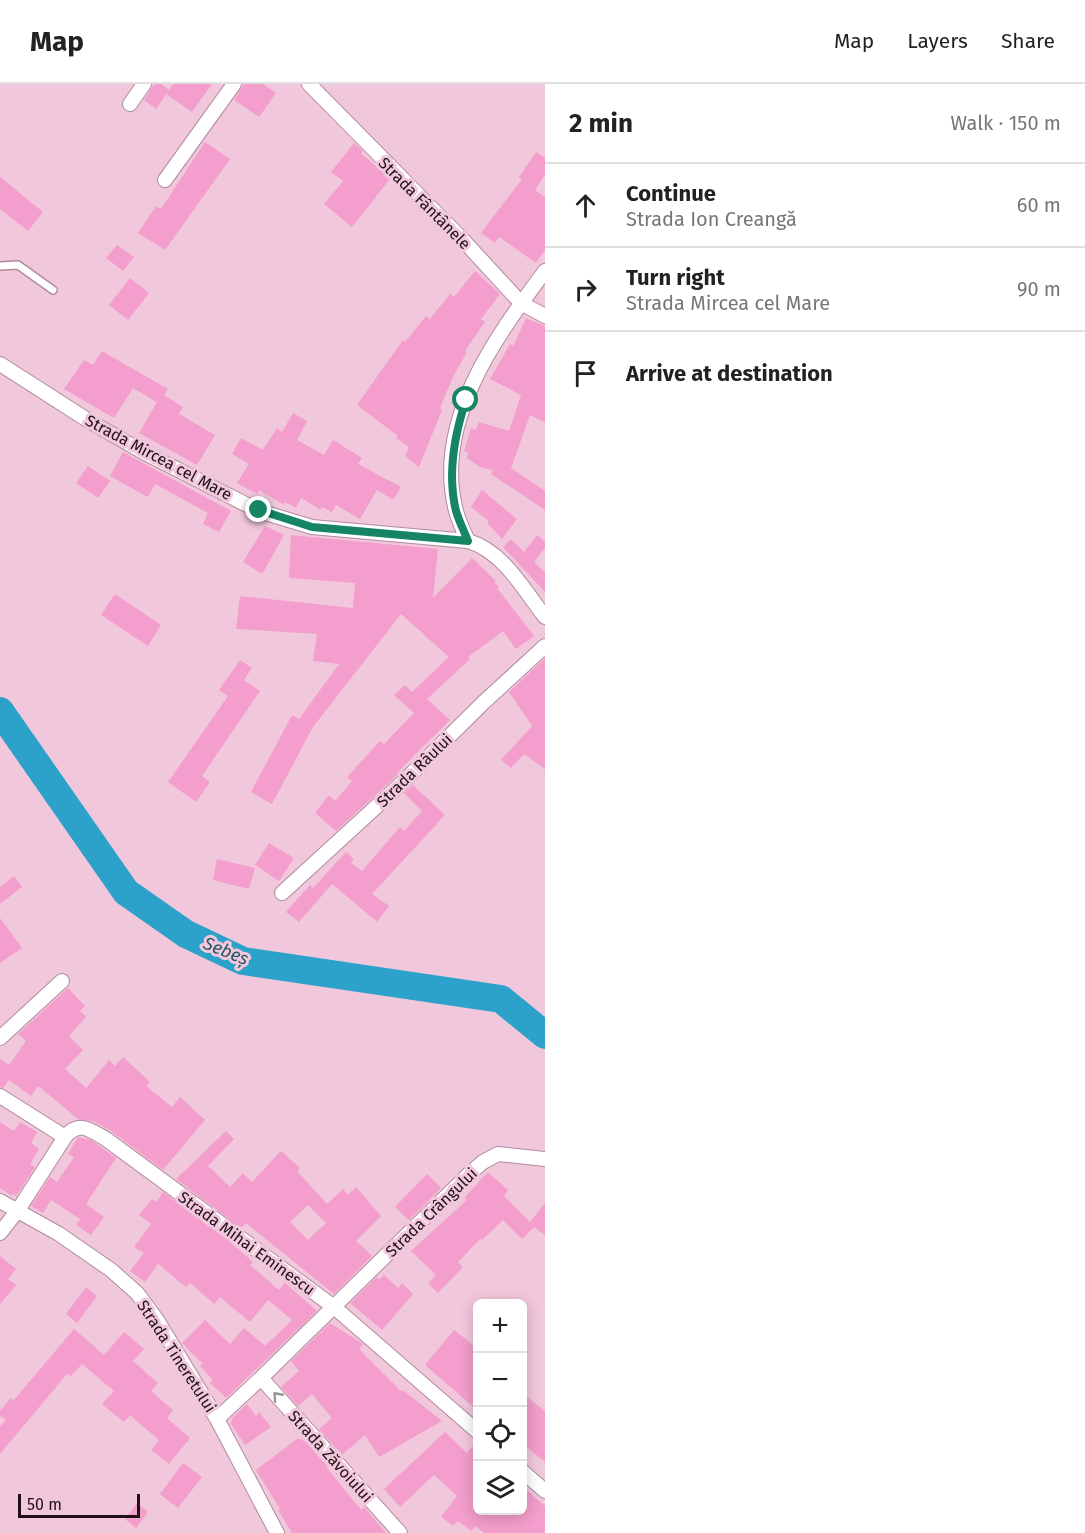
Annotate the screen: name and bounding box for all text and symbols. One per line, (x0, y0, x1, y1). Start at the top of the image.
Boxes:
text: Map (30, 25, 84, 58)
text: Map (834, 28, 874, 54)
text: Layers (907, 28, 968, 54)
text: Share (1001, 28, 1055, 54)
text: 2 min (569, 108, 633, 139)
text: Walk · 150 m (951, 111, 1061, 135)
street label: Strada Fântânele (375, 153, 475, 253)
text: Continue (626, 180, 716, 207)
icon: ahead (569, 189, 602, 222)
text: 60 m (1017, 193, 1061, 217)
text: Strada Ion Creangă (626, 207, 797, 231)
text: Turn right (626, 264, 725, 291)
icon: right (569, 273, 602, 306)
text: 90 m (1017, 277, 1061, 301)
text: Strada Mircea cel Mare (626, 291, 830, 315)
icon: arrive (569, 357, 602, 390)
text: Arrive at destination (626, 360, 833, 387)
route start (452, 386, 478, 412)
street label: Strada Mircea cel Mare (82, 411, 235, 504)
route end (245, 496, 271, 522)
street label: Strada Râului (373, 730, 456, 811)
water label: Sebeș (199, 932, 252, 971)
street label: Strada Crângului (382, 1164, 481, 1261)
street label: Strada Mihai Eminescu (175, 1187, 319, 1299)
street label: Strada Tineretului (133, 1296, 220, 1416)
map controls (473, 1299, 527, 1515)
button: + (473, 1299, 527, 1353)
button: − (473, 1353, 527, 1407)
one-way arrow (273, 1392, 284, 1403)
street label: Strada Zăvoiului (284, 1406, 377, 1506)
button: locate (473, 1407, 527, 1461)
button: layers (473, 1461, 527, 1515)
scale bar (18, 1491, 140, 1518)
text: 50 m (27, 1495, 62, 1514)

